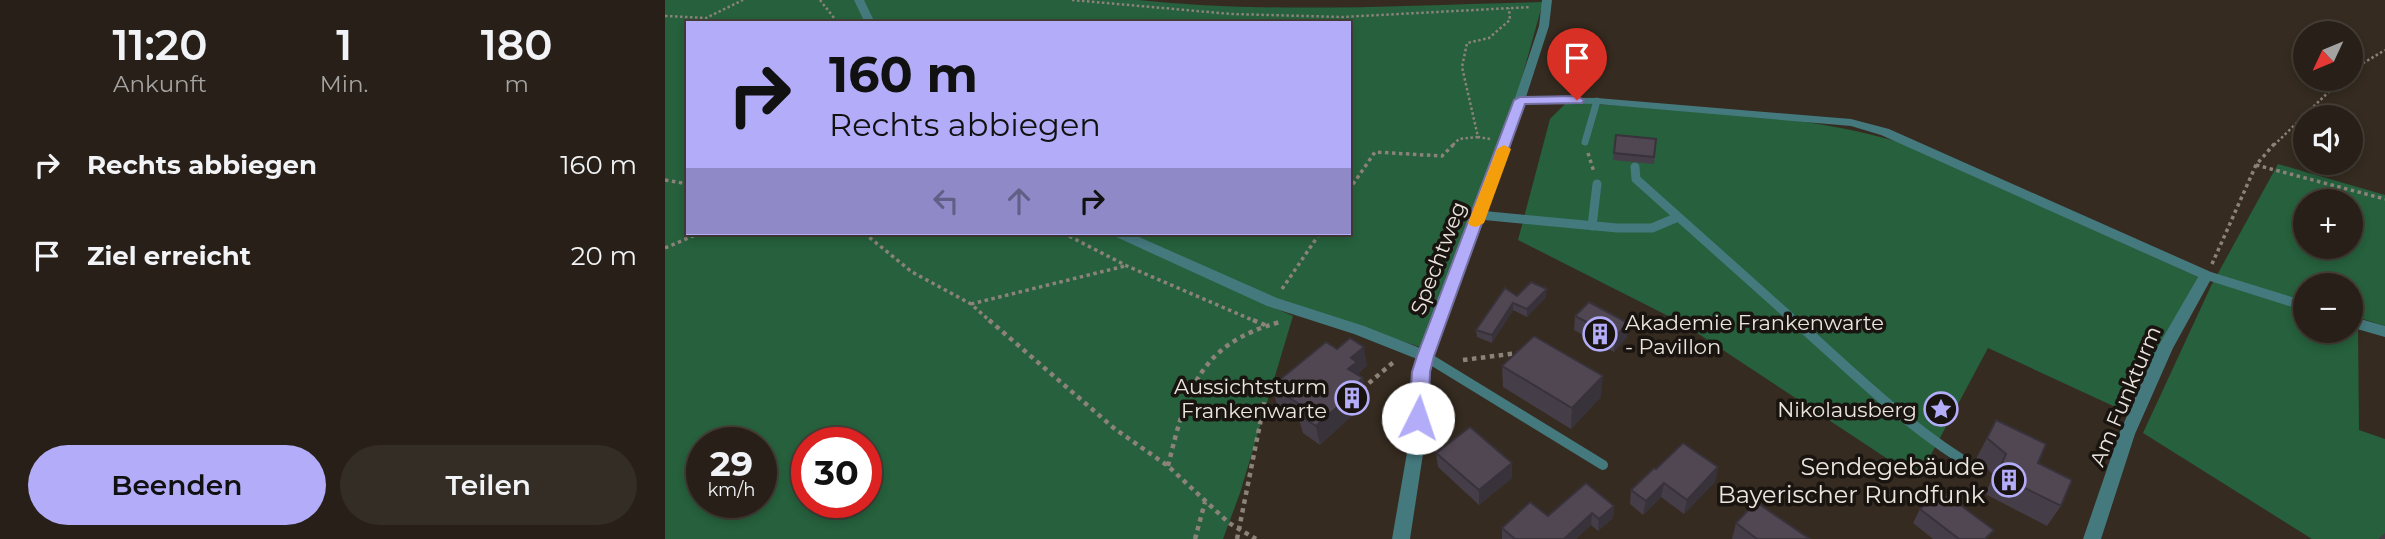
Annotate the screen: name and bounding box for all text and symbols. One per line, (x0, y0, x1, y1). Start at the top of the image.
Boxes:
text: 11:20 (112, 19, 207, 71)
text: 1 (336, 19, 352, 71)
text: 180 (481, 19, 553, 71)
north arrow (2293, 21, 2363, 91)
map controls (2293, 21, 2363, 343)
pin (1547, 28, 1607, 100)
icon: arrive (1558, 39, 1596, 77)
text: 160 m (829, 45, 978, 104)
icon: right (714, 49, 805, 140)
text: Ankunft (113, 70, 207, 98)
text: Min. (320, 70, 368, 98)
text: m (504, 70, 529, 98)
text: Rechts abbiegen (829, 105, 1101, 144)
button: sound (2293, 105, 2363, 175)
icon: right (28, 146, 66, 184)
text: Rechts abbiegen (87, 149, 317, 181)
text: 160 m (560, 149, 637, 181)
icon: left (927, 182, 965, 220)
icon: ahead (1000, 182, 1038, 220)
icon: right (1073, 182, 1111, 220)
button: + (2293, 189, 2363, 259)
street label: Spechtweg (1405, 198, 1471, 318)
icon: arrive (28, 237, 66, 275)
text: Ziel erreicht (87, 240, 251, 272)
text: 20 m (571, 240, 637, 272)
button: − (2293, 273, 2363, 343)
place label: Akademie Frankenwarte - Pavillon (1625, 310, 1884, 359)
building icon: Akademie Frankenwarte - Pavillon (1581, 315, 1619, 353)
street label: Am Funkturm (2084, 322, 2166, 470)
place label: Aussichtsturm Frankenwarte (1174, 374, 1327, 423)
building icon: Aussichtsturm Frankenwarte (1333, 379, 1371, 417)
position arrow (1381, 381, 1455, 455)
place icon: Nikolausberg (1922, 390, 1960, 428)
place label: Nikolausberg (1777, 397, 1917, 422)
speed limit sign: 30 (791, 427, 882, 518)
text: 29 (710, 442, 753, 485)
button: Beenden (28, 445, 326, 525)
button: Teilen (340, 445, 637, 525)
place label: Sendegebäude Bayerischer Rundfunk (1718, 452, 1986, 509)
building icon: Sendegebäude Bayerischer Rundfunk (1990, 461, 2028, 499)
text: km/h (707, 479, 756, 501)

